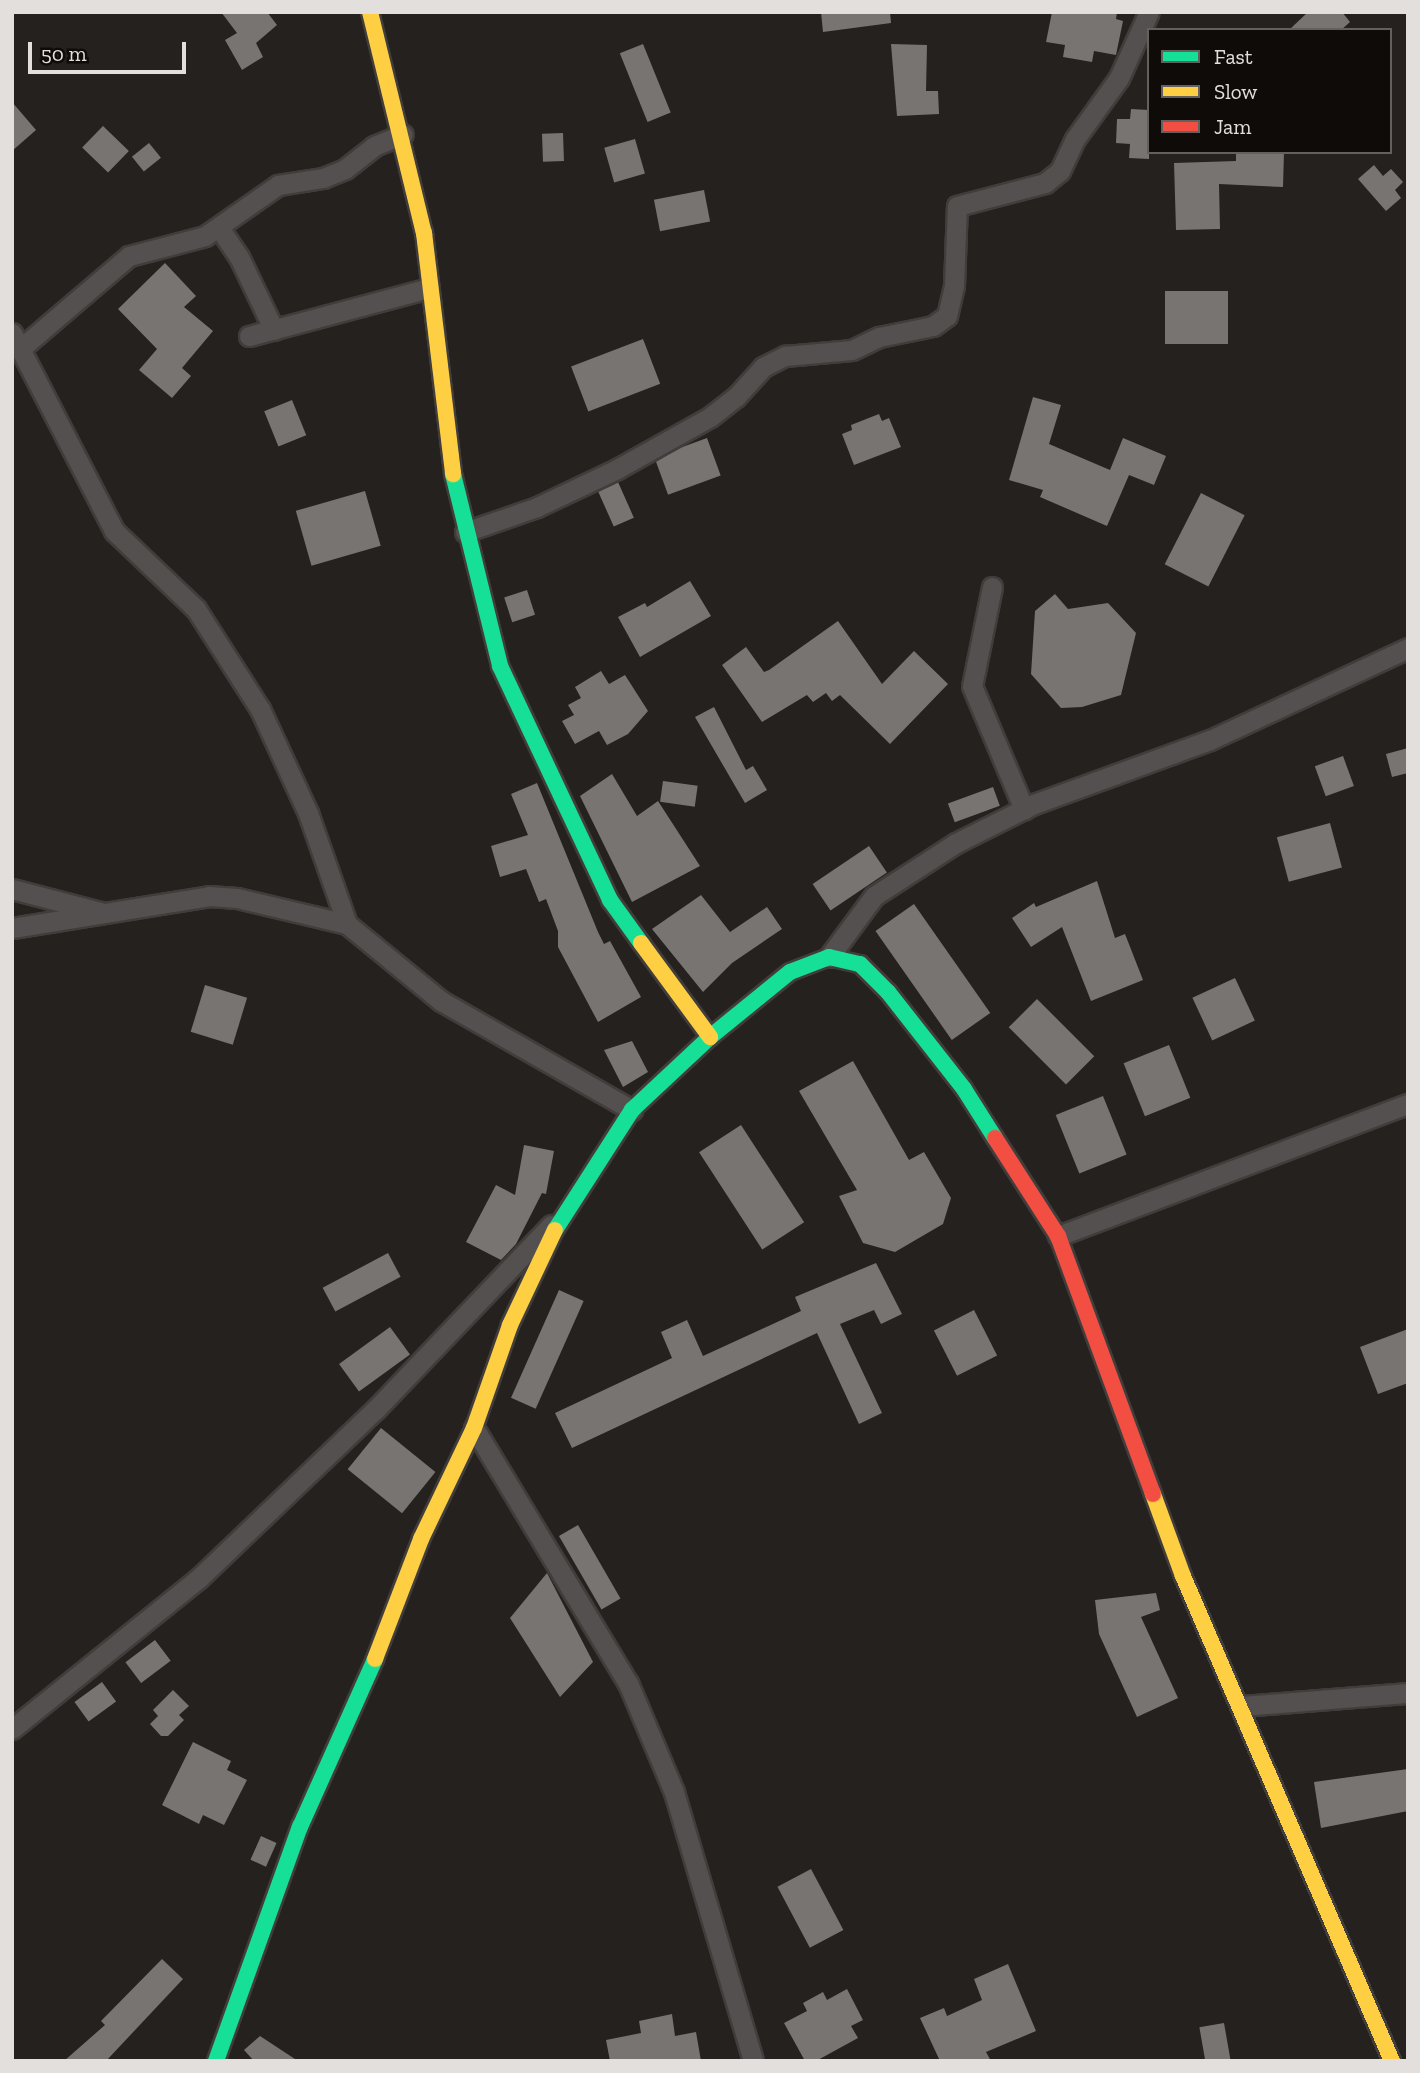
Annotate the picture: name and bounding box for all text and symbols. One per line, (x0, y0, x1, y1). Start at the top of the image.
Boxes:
scale bar (32, 28, 189, 72)
legend (1147, 28, 1392, 154)
text: 50 m (41, 41, 87, 66)
text: Fast (1214, 44, 1253, 69)
text: Slow (1214, 79, 1257, 104)
text: Jam (1214, 114, 1251, 139)

